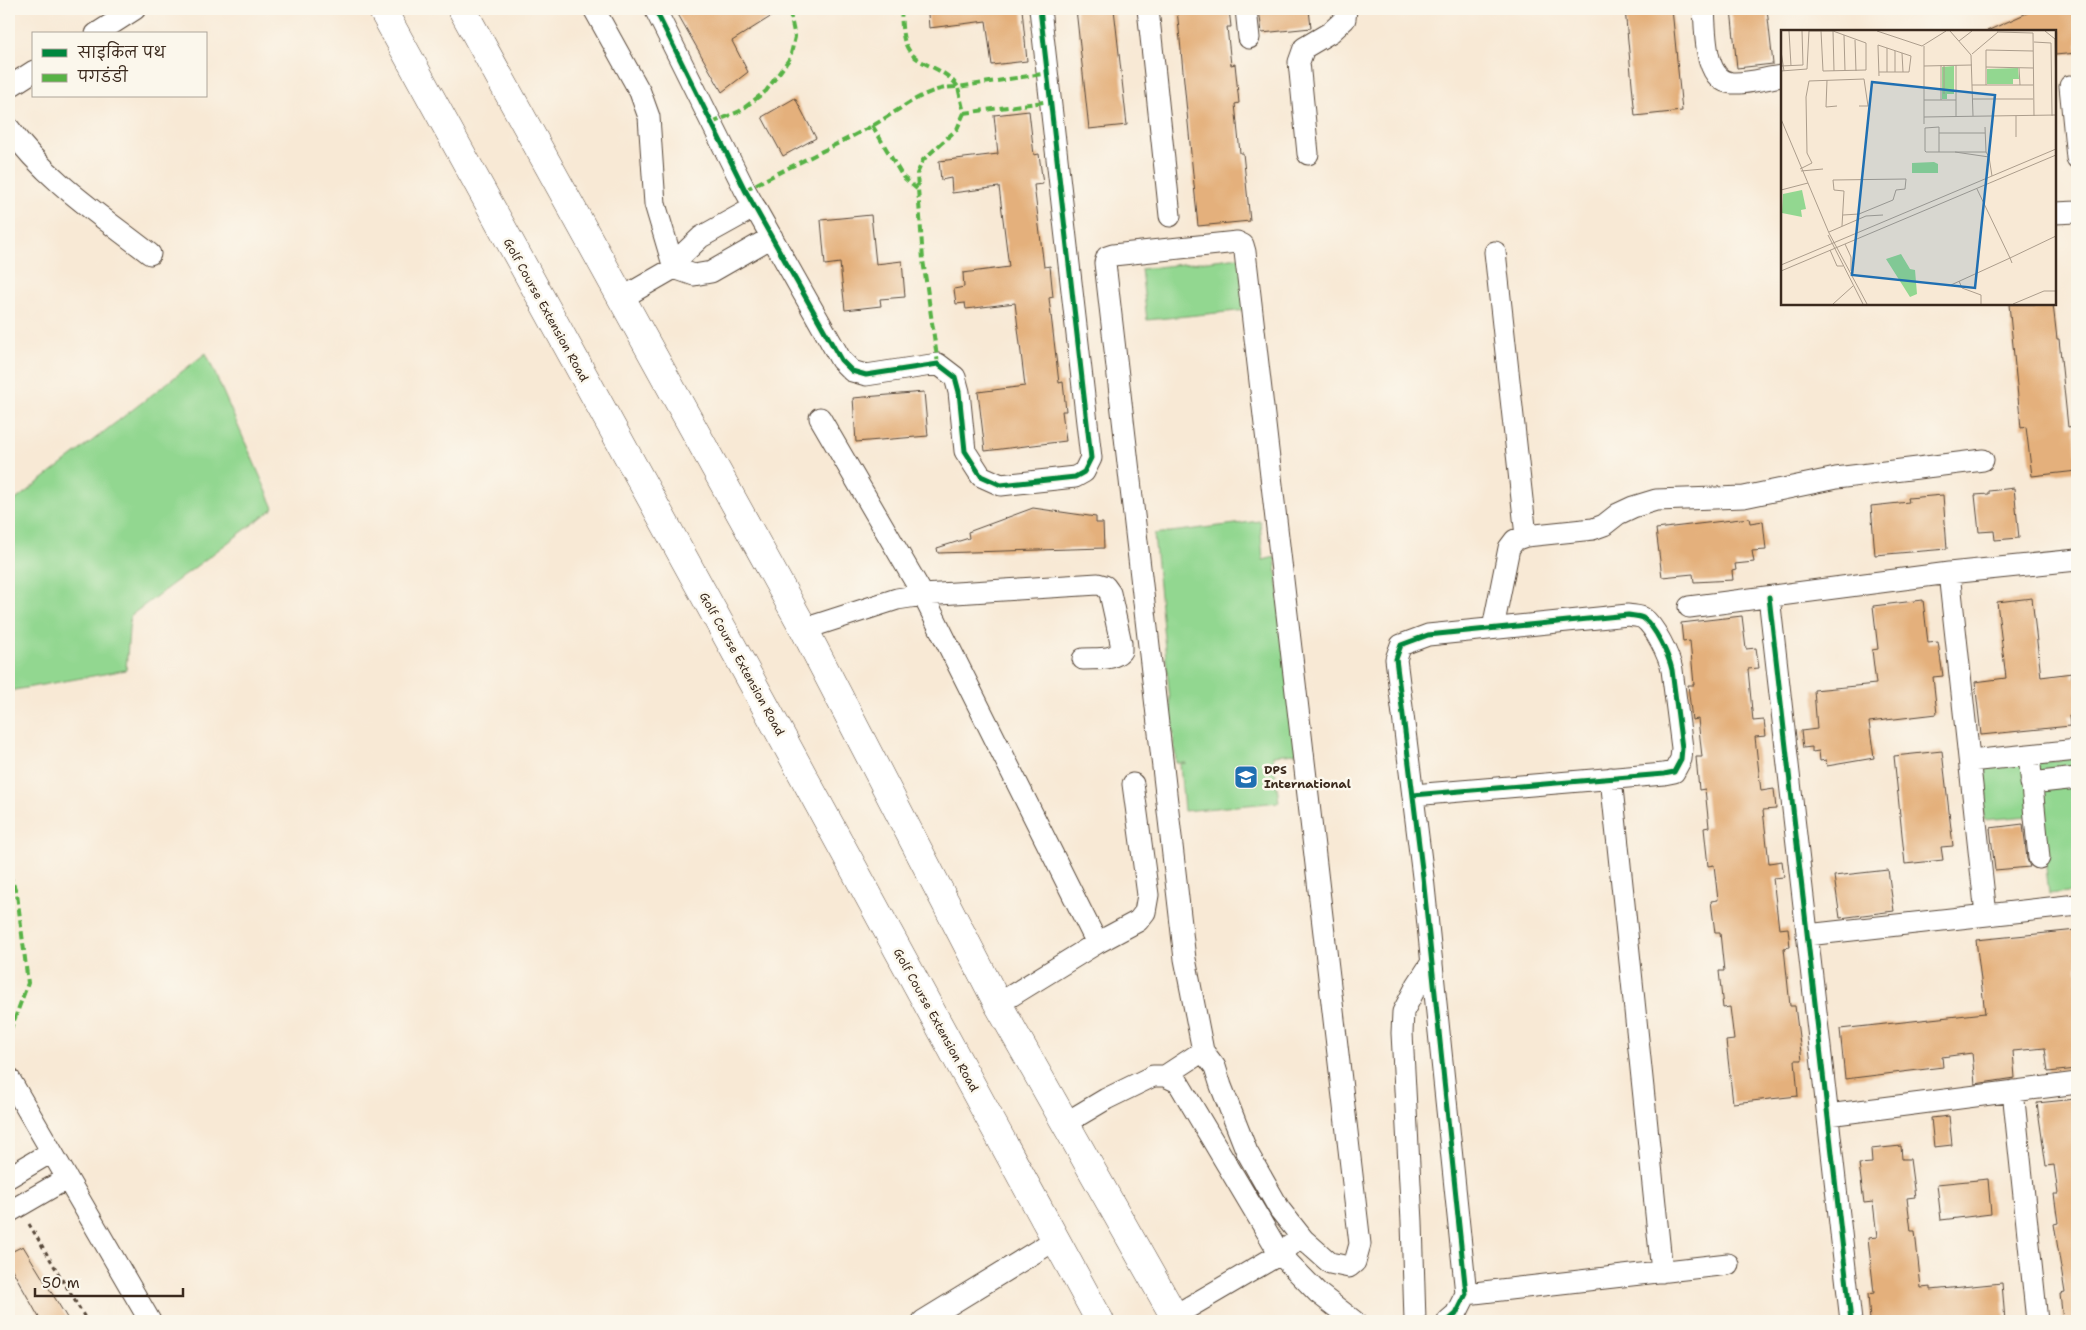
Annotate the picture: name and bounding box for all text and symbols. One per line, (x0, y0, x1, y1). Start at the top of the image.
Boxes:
inset map (1781, 30, 2056, 305)
legend (32, 32, 208, 98)
text: साइकिल पथ (77, 41, 166, 63)
text: पगडंडी (77, 65, 128, 87)
street label: Golf Course Extension Road (500, 235, 592, 385)
street label: Golf Course Extension Road (696, 589, 788, 739)
place label: DPS International (1264, 762, 1351, 792)
school or university icon: DPS International (1233, 764, 1259, 790)
street label: Golf Course Extension Road (890, 945, 982, 1095)
scale bar (35, 1265, 182, 1297)
text: 50 m (42, 1273, 80, 1293)

